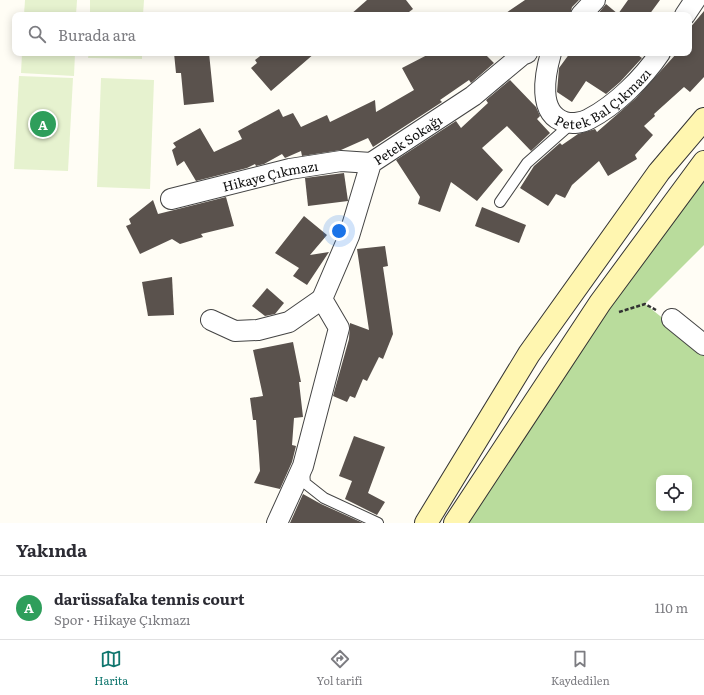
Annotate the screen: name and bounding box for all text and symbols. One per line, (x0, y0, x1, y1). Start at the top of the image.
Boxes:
search box (12, 12, 692, 56)
icon: search (26, 23, 48, 45)
text: Burada ara (58, 23, 136, 46)
street label: Petek Bal Çıkmazı (552, 63, 655, 133)
pin: A (30, 109, 56, 139)
street label: Petek Sokağı (369, 109, 446, 169)
street label: Hikaye Çıkmazı (220, 155, 320, 195)
your location (329, 221, 349, 241)
map controls (656, 475, 692, 511)
button: locate (656, 475, 692, 511)
text: Yakında (16, 537, 87, 562)
text: darüssafaka tennis court (54, 587, 245, 610)
text: A (24, 598, 34, 617)
text: 110 m (655, 598, 688, 617)
text: Spor · Hikaye Çıkmazı (54, 610, 190, 629)
tab: Harita (94, 648, 128, 688)
tab: Yol tarifi (317, 648, 363, 688)
tab: Kaydedilen (551, 648, 610, 688)

